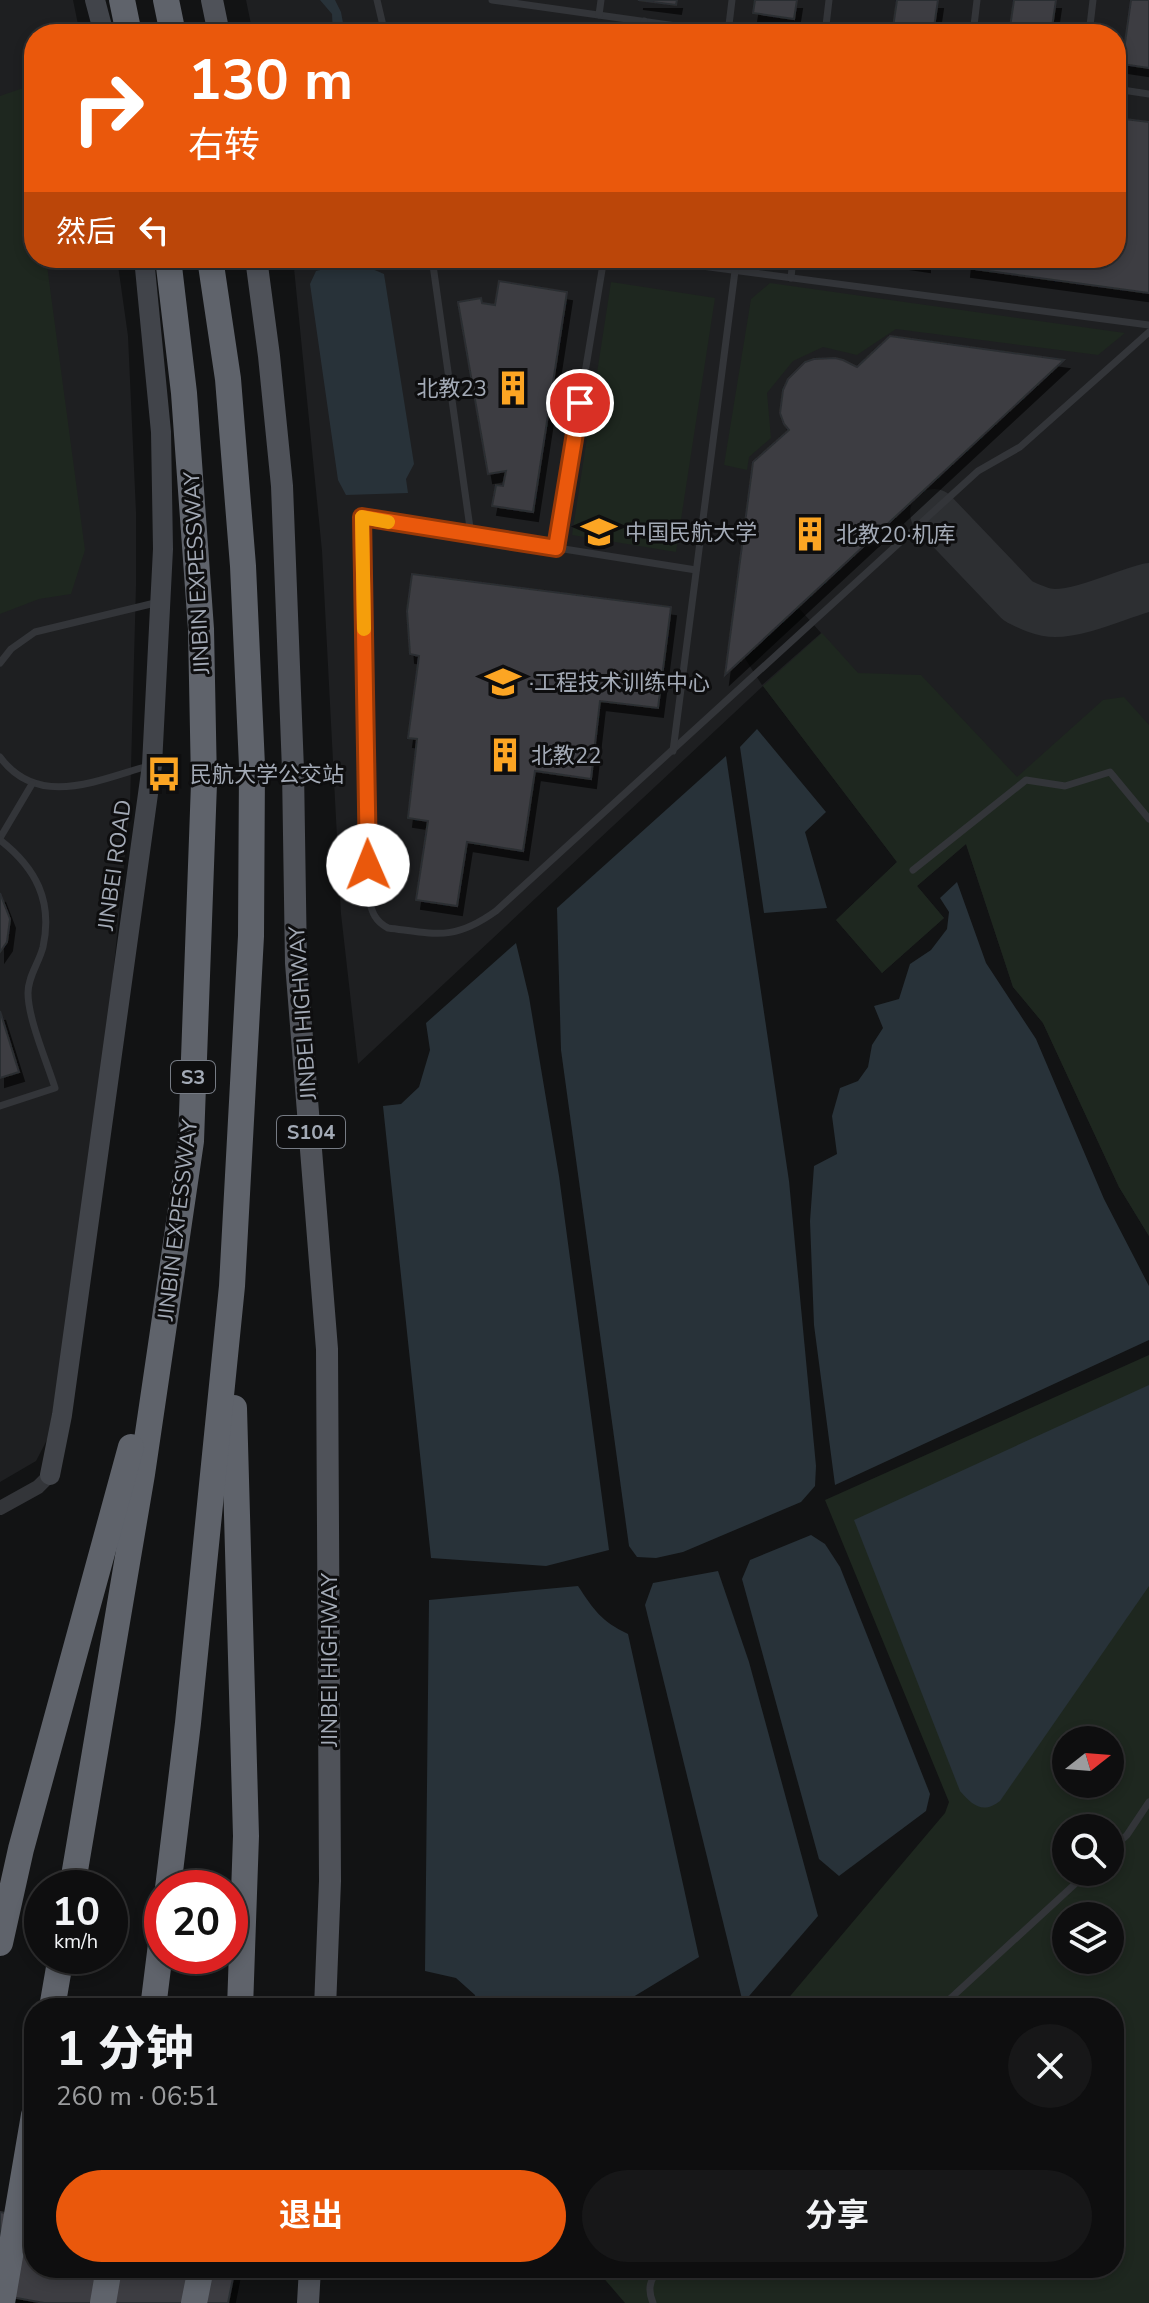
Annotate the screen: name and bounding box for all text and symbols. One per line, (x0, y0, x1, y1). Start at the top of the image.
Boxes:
text: 130 m (188, 42, 353, 119)
icon: right (56, 56, 160, 160)
text: 右转 (188, 121, 260, 170)
icon: left (132, 208, 176, 252)
text: 然后 (56, 212, 116, 253)
building icon: 北教23 (494, 369, 532, 407)
pin (546, 369, 614, 437)
place label: 北教23 (417, 374, 487, 404)
icon: arrive (558, 381, 602, 425)
street label: JINBIN EXPESSWAY (177, 470, 217, 676)
school or university icon: 中国民航大学 (580, 513, 618, 551)
building icon: 北教20·机库 (791, 515, 829, 553)
place label: 中国民航大学 (625, 518, 757, 548)
place label: 北教20·机库 (836, 520, 955, 550)
school or university icon: ·工程技术训练中心 (484, 663, 522, 701)
place label: ·工程技术训练中心 (529, 668, 710, 698)
building icon: 北教22 (486, 736, 524, 774)
place label: 北教22 (531, 741, 601, 771)
bus stop icon: 民航大学公交站 (145, 755, 183, 793)
place label: 民航大学公交站 (190, 760, 344, 790)
street label: JINBEI ROAD (91, 798, 139, 933)
position arrow (326, 823, 410, 907)
street label: JINBEI HIGHWAY (282, 924, 324, 1102)
road number: S3 (171, 1061, 215, 1093)
road number: S104 (277, 1116, 345, 1148)
street label: JINBIN EXPESSWAY (151, 1117, 205, 1323)
street label: JINBEI HIGHWAY (315, 1572, 345, 1748)
north arrow (1052, 1726, 1124, 1798)
map controls (1052, 1726, 1124, 1974)
button: search (1052, 1814, 1124, 1886)
speed limit sign: 20 (144, 1870, 248, 1974)
text: 10 (52, 1885, 100, 1939)
button: layers (1052, 1902, 1124, 1974)
text: km/h (54, 1928, 98, 1955)
text: 1 分钟 (56, 2016, 194, 2082)
button: close (1008, 2024, 1092, 2108)
text: 260 m · 06:51 (56, 2079, 219, 2114)
button: 退出 (56, 2170, 566, 2262)
button: 分享 (582, 2170, 1092, 2262)

